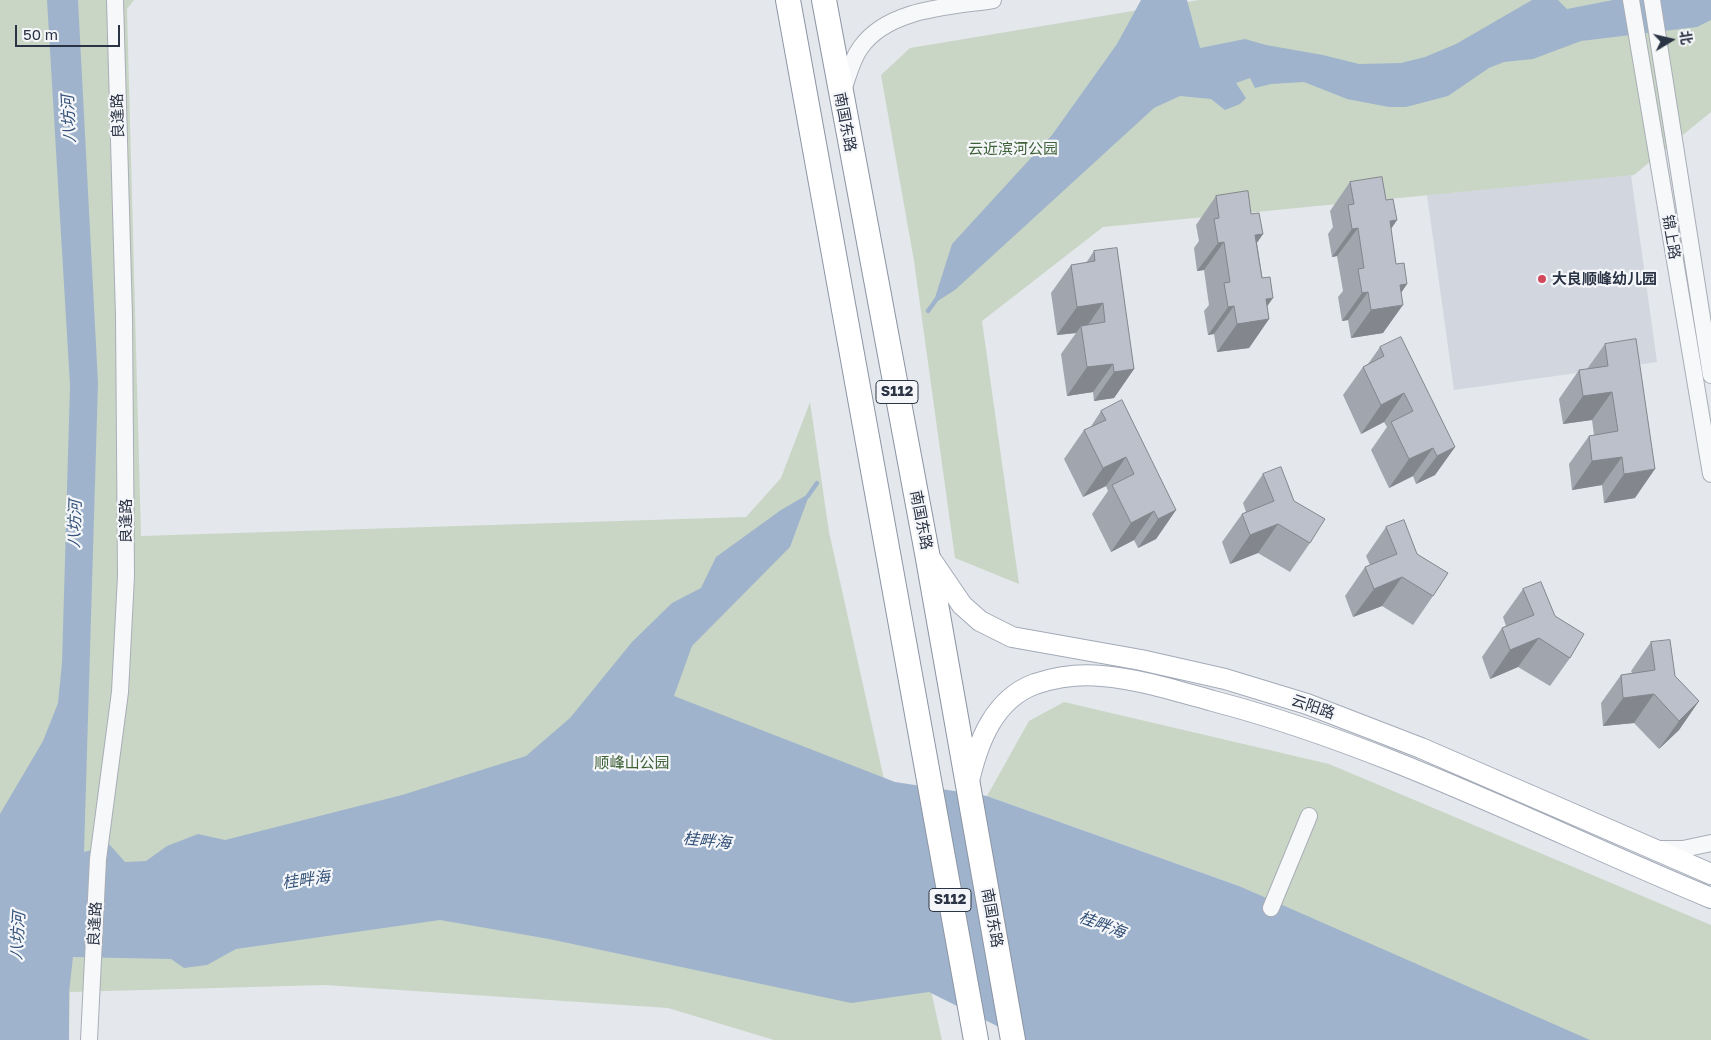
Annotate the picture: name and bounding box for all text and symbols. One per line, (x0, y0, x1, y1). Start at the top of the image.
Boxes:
scale bar (18, 15, 122, 47)
north arrow (1646, 15, 1696, 65)
text: 50 m (23, 25, 58, 43)
text: 北 (1677, 29, 1696, 46)
street label: 南国东路 (830, 91, 860, 153)
street label: 良逢路 (108, 93, 128, 139)
water label: 八坊河 (58, 95, 80, 143)
park label: 云近滨河公园 (968, 140, 1058, 158)
street label: 锦上路 (1658, 213, 1684, 261)
place label: 大良顺峰幼儿园 (1552, 270, 1657, 288)
marker: 大良顺峰幼儿园 (1536, 273, 1548, 285)
road number: S112 (876, 381, 918, 404)
street label: 南国东路 (906, 489, 936, 551)
street label: 良逢路 (117, 499, 135, 543)
water label: 八坊河 (65, 500, 85, 548)
street label: 云阳路 (1289, 691, 1337, 723)
park label: 顺峰山公园 (595, 754, 669, 772)
water label: 桂畔海 (682, 829, 732, 853)
water label: 桂畔海 (281, 867, 331, 893)
street label: 南国东路 (978, 887, 1006, 949)
road number: S112 (929, 888, 971, 912)
street label: 良逢路 (85, 901, 105, 947)
water label: 桂畔海 (1076, 907, 1128, 943)
water label: 八坊河 (7, 911, 29, 961)

